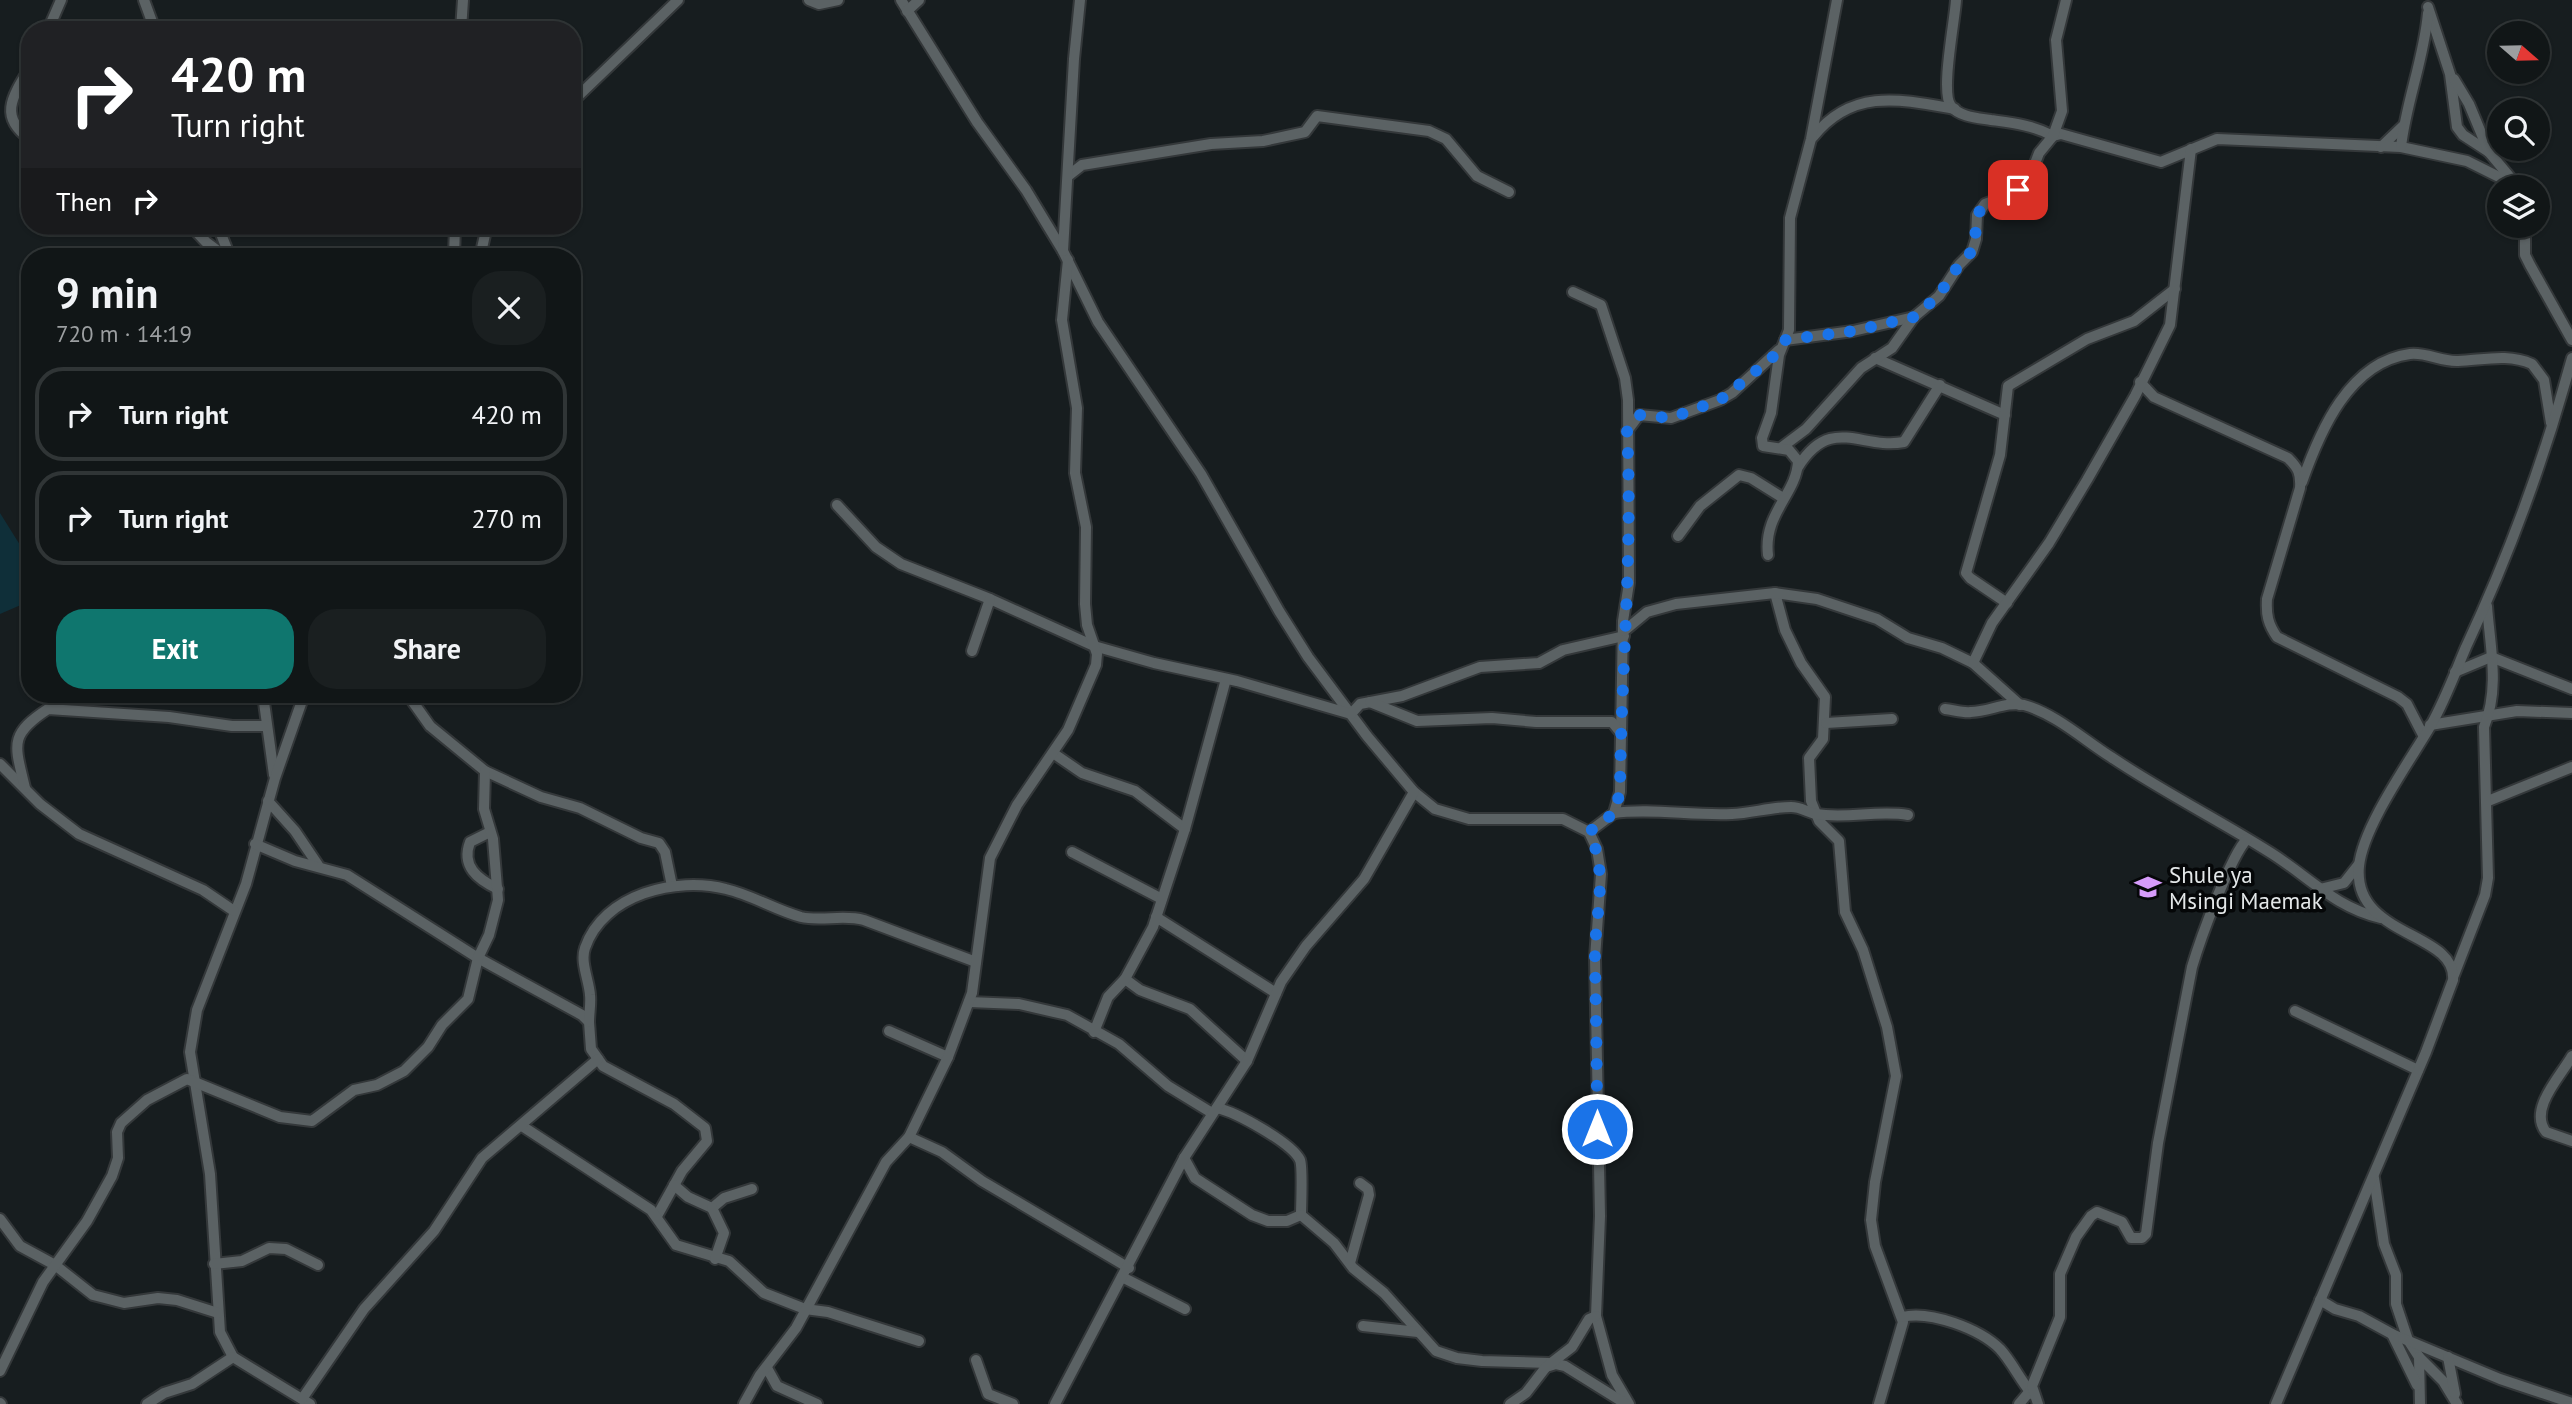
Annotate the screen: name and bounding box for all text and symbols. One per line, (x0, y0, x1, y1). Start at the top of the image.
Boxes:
north arrow (2487, 21, 2550, 84)
map controls (2487, 21, 2550, 238)
text: 420 m (171, 42, 306, 106)
icon: right (56, 49, 147, 140)
button: search (2487, 98, 2550, 161)
text: Turn right (171, 104, 305, 146)
pin (1988, 160, 2048, 220)
icon: arrive (1999, 171, 2037, 209)
button: layers (2487, 175, 2550, 238)
icon: right (126, 182, 164, 220)
text: Then (56, 185, 112, 218)
text: 9 min (56, 265, 158, 320)
button: close (472, 271, 546, 345)
text: 720 m · 14:19 (56, 319, 192, 348)
icon: right (60, 395, 98, 433)
text: Turn right (119, 398, 228, 431)
text: 420 m (471, 398, 542, 431)
icon: right (60, 499, 98, 537)
text: Turn right (119, 502, 228, 535)
text: 270 m (471, 502, 542, 535)
button: Exit (56, 609, 294, 689)
button: Share (308, 609, 546, 689)
place label: Shule ya Msingi Maemak (2169, 860, 2323, 915)
school or university icon: Shule ya Msingi Maemak (2133, 872, 2163, 902)
position arrow (1560, 1092, 1634, 1166)

